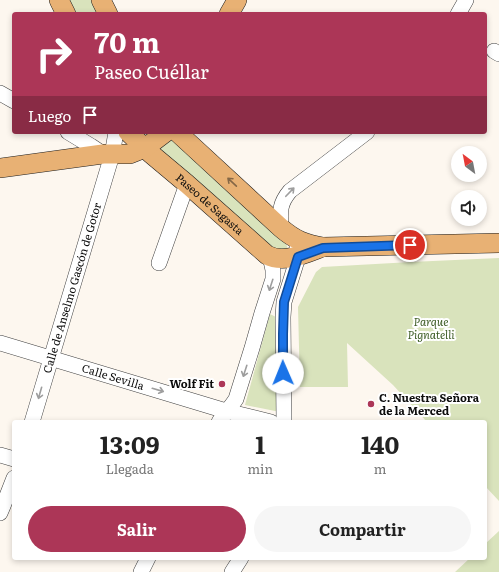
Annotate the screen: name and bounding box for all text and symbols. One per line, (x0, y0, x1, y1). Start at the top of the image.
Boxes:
text: 70 m (94, 20, 160, 62)
icon: right (28, 28, 80, 80)
text: Paseo Cuéllar (94, 58, 209, 85)
text: Luego (28, 104, 71, 127)
icon: arrive (79, 104, 101, 126)
north arrow (451, 146, 487, 182)
map controls (451, 146, 487, 226)
street label: Paseo de Sagasta (173, 169, 248, 238)
one-way arrow (226, 178, 237, 187)
one-way arrow (285, 187, 295, 197)
button: sound (451, 190, 487, 226)
street label: Calle de Anselmo Gascón de Gotor (38, 200, 105, 375)
pin (393, 228, 427, 262)
icon: arrive (399, 234, 421, 256)
one-way arrow (267, 278, 274, 291)
park label: Parque Pignatelli (407, 313, 455, 342)
position arrow (262, 352, 304, 394)
street label: Calle Sevilla (80, 359, 146, 393)
one-way arrow (240, 365, 248, 377)
place label: Wolf Fit (169, 375, 214, 391)
marker: Wolf Fit (217, 379, 227, 389)
one-way arrow (36, 386, 43, 399)
one-way arrow (151, 387, 164, 394)
place label: C. Nuestra Señora de la Merced (379, 389, 480, 418)
marker: C. Nuestra Señora de la Merced (366, 399, 376, 409)
text: 13:09 (100, 426, 160, 461)
text: 1 (255, 426, 265, 461)
text: 140 (361, 426, 399, 461)
text: Llegada (106, 459, 154, 478)
text: min (248, 459, 273, 478)
text: m (374, 459, 386, 478)
button: Salir (28, 506, 246, 552)
button: Compartir (254, 506, 471, 552)

